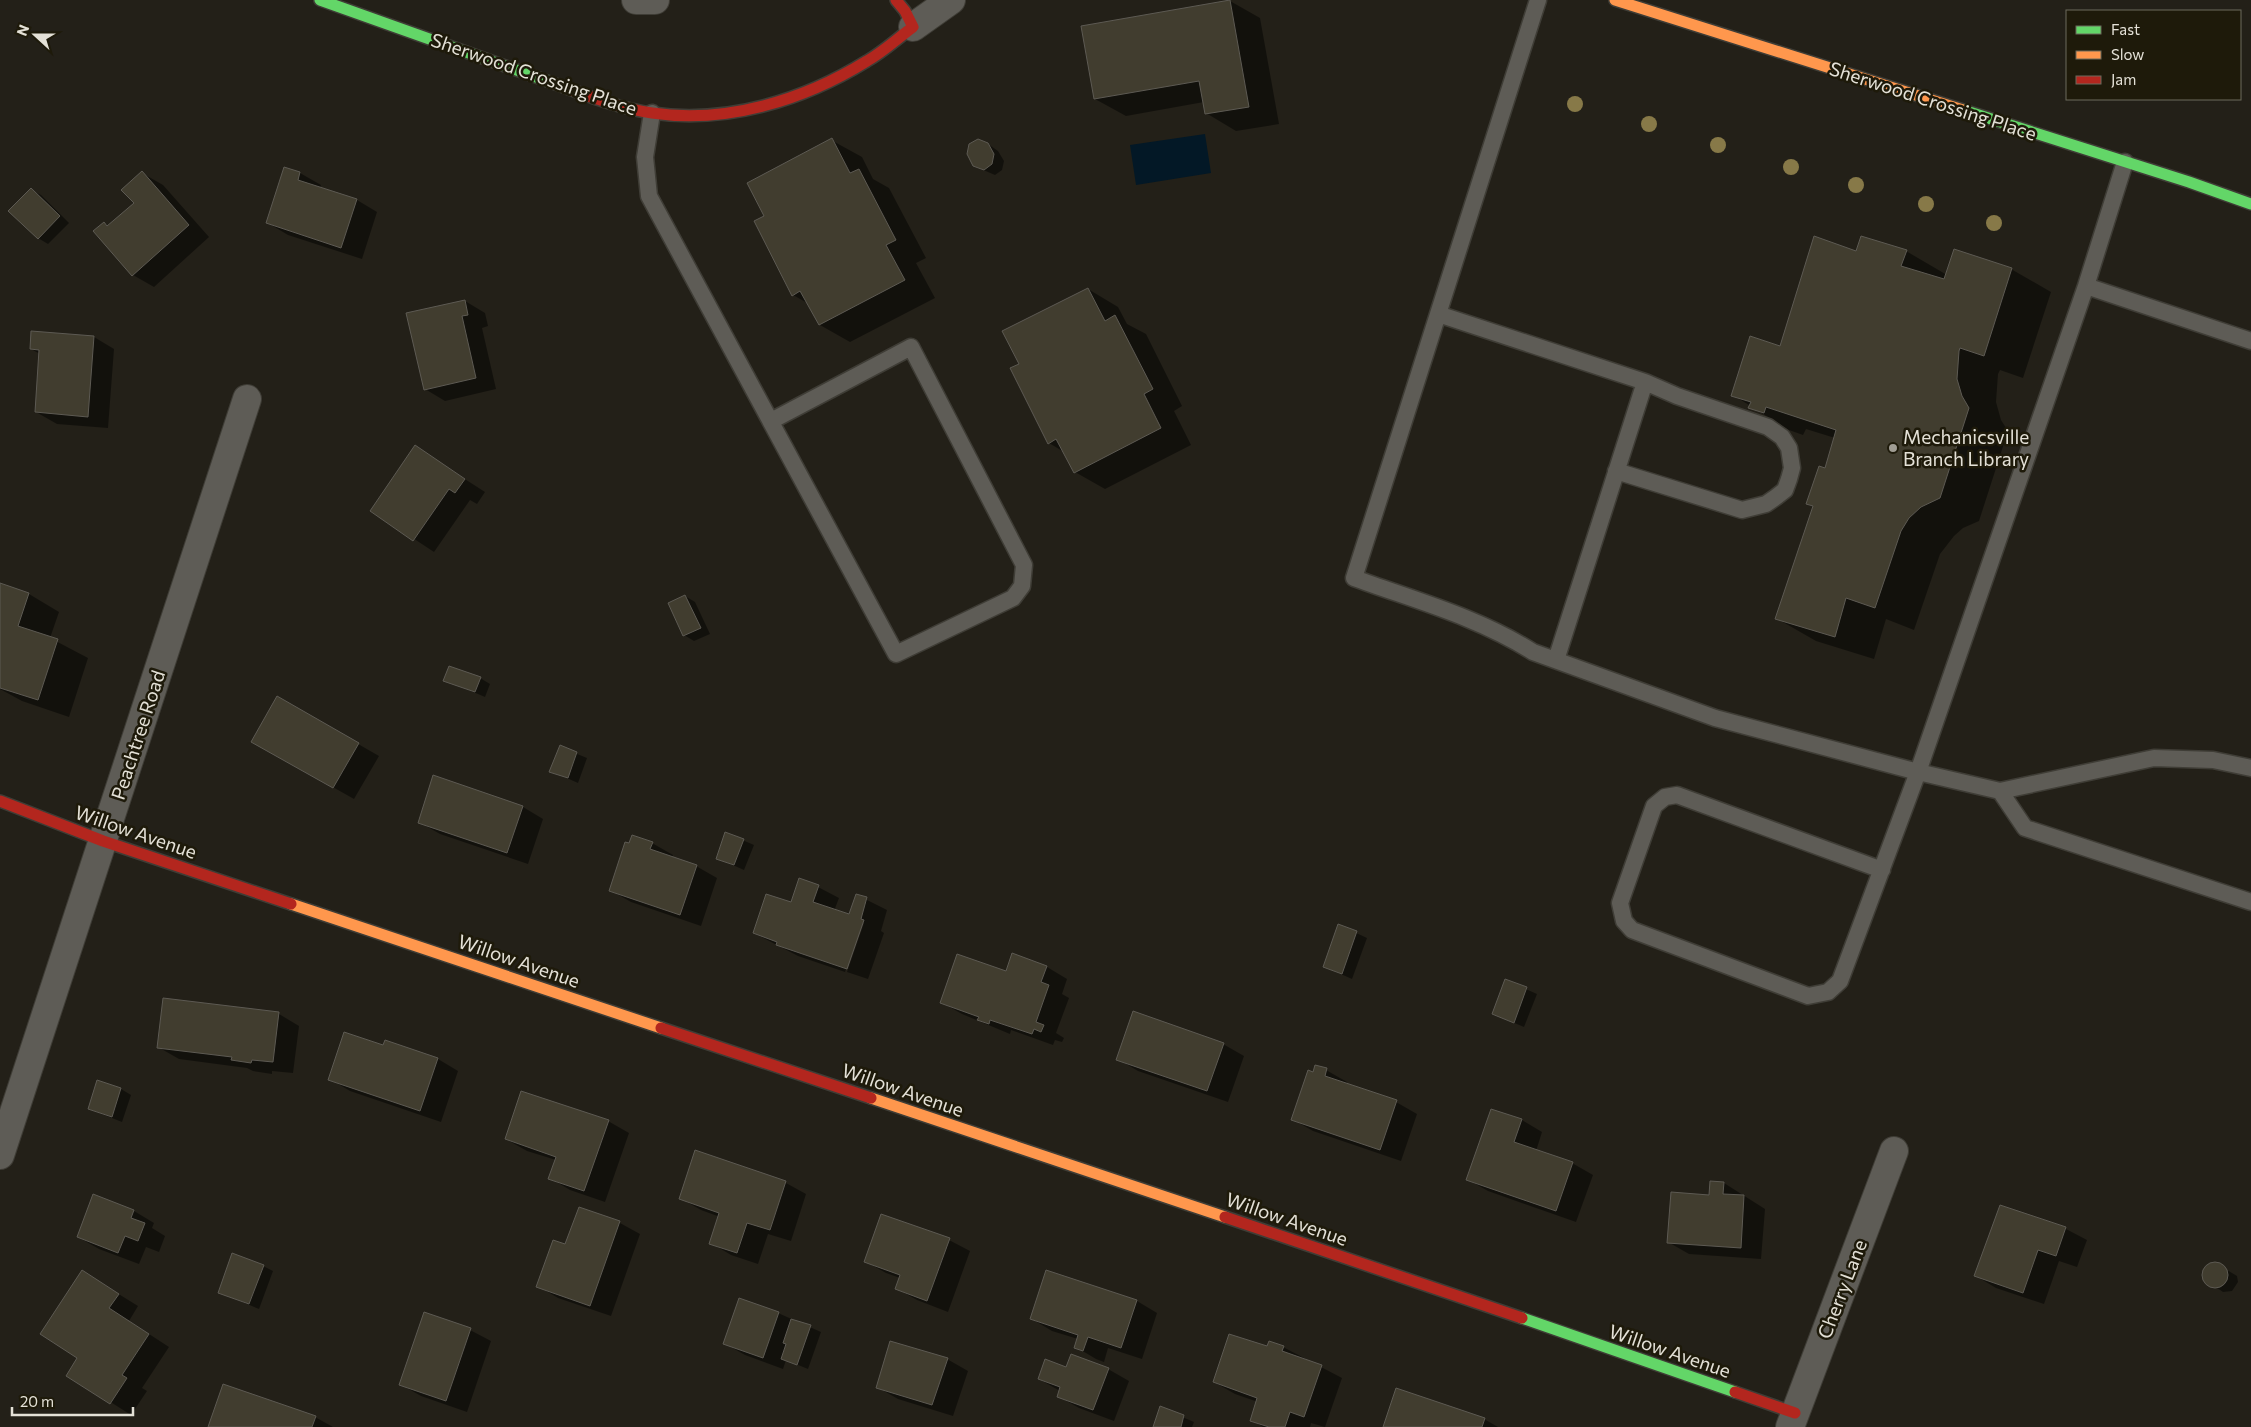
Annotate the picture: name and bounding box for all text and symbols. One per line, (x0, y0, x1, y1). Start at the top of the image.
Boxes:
north arrow (10, 10, 60, 60)
legend (2066, 10, 2241, 100)
text: Fast (2111, 20, 2140, 38)
text: N (13, 22, 32, 38)
street label: Sherwood Crossing Place (428, 27, 640, 120)
text: Slow (2111, 45, 2144, 63)
street label: Sherwood Crossing Place (1827, 56, 2040, 145)
text: Jam (2111, 70, 2136, 88)
place label: Mechanicsville Branch Library (1903, 425, 2029, 470)
marker: Mechanicsville Branch Library (1887, 442, 1899, 454)
street label: Peachtree Road (106, 667, 169, 803)
street label: Willow Avenue (72, 800, 200, 863)
street label: Willow Avenue (455, 929, 583, 992)
street label: Willow Avenue (839, 1058, 967, 1121)
street label: Willow Avenue (1223, 1187, 1351, 1250)
street label: Cherry Lane (1812, 1236, 1871, 1342)
street label: Willow Avenue (1606, 1319, 1734, 1382)
scale bar (12, 1384, 134, 1416)
text: 20 m (20, 1392, 54, 1410)

